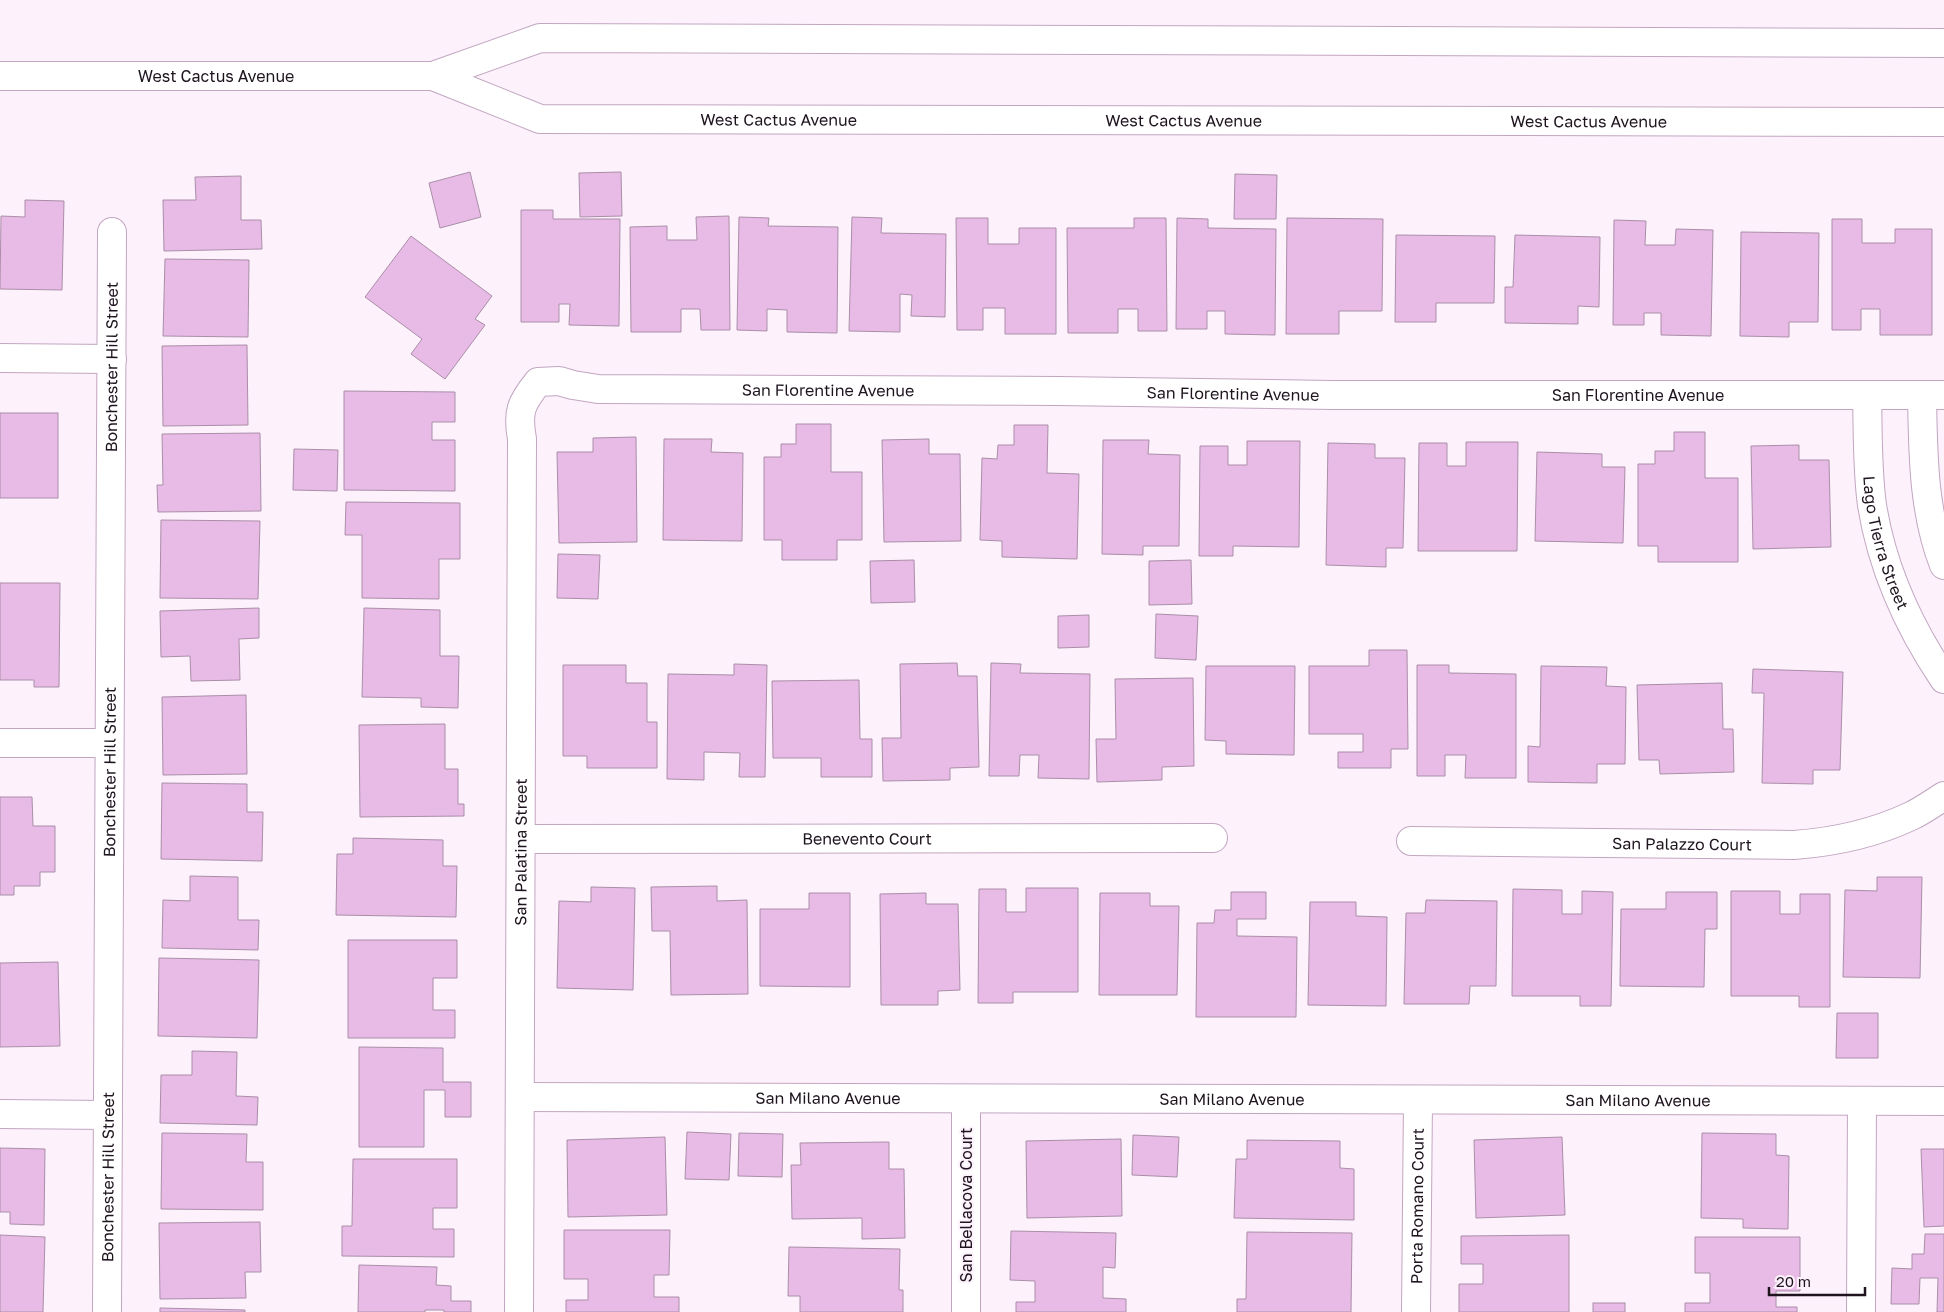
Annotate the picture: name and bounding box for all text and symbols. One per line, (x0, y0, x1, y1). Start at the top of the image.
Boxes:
street label: West Cactus Avenue (138, 66, 294, 86)
street label: West Cactus Avenue (700, 109, 857, 130)
street label: West Cactus Avenue (1105, 110, 1262, 131)
street label: West Cactus Avenue (1510, 111, 1667, 131)
street label: Bonchester Hill Street (101, 282, 122, 452)
street label: San Florentine Avenue (742, 380, 914, 400)
street label: San Florentine Avenue (1147, 382, 1319, 405)
street label: San Florentine Avenue (1552, 385, 1724, 405)
street label: Lago Tierra Street (1859, 475, 1913, 613)
street label: Bonchester Hill Street (99, 687, 120, 857)
street label: San Palatina Street (510, 778, 531, 926)
street label: Benevento Court (802, 828, 932, 849)
street label: San Palazzo Court (1612, 833, 1752, 855)
street label: San Milano Avenue (755, 1088, 901, 1108)
street label: San Milano Avenue (1159, 1089, 1305, 1109)
street label: San Milano Avenue (1565, 1090, 1711, 1110)
street label: Bonchester Hill Street (97, 1092, 118, 1262)
street label: San Bellacova Court (956, 1127, 976, 1283)
street label: Porta Romano Court (1406, 1128, 1428, 1284)
scale bar (1769, 1264, 1865, 1296)
text: 20 m (1776, 1272, 1811, 1290)

